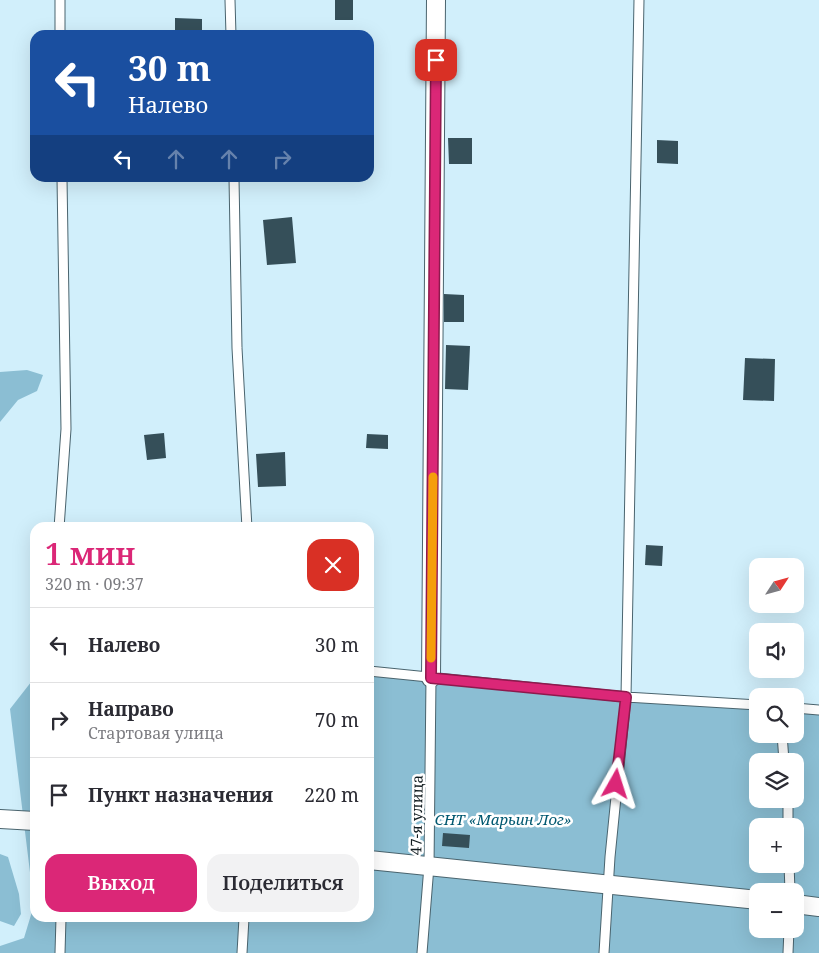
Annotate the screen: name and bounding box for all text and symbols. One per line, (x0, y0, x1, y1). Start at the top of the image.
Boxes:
pin (415, 39, 457, 81)
text: 30 m (128, 44, 211, 91)
icon: arrive (422, 46, 450, 74)
icon: left (45, 50, 110, 115)
text: Налево (128, 89, 208, 119)
icon: left (109, 145, 137, 173)
icon: ahead (162, 145, 190, 173)
icon: ahead (215, 145, 243, 173)
icon: right (268, 145, 296, 173)
text: 1 мин (45, 533, 135, 574)
button: close (307, 539, 359, 591)
north arrow (749, 558, 804, 612)
map controls (749, 558, 804, 938)
text: 320 m · 09:37 (45, 573, 144, 595)
button: sound (749, 623, 804, 678)
icon: left (45, 631, 73, 659)
text: Налево (88, 632, 160, 658)
text: 30 m (315, 632, 359, 658)
button: search (749, 688, 804, 743)
text: Направо (88, 696, 174, 722)
icon: right (45, 706, 73, 734)
text: 70 m (315, 707, 359, 733)
text: Стартовая улица (88, 722, 224, 744)
button: layers (749, 753, 804, 808)
position arrow (589, 757, 641, 809)
street label: 47-я улица (405, 775, 427, 855)
icon: arrive (45, 781, 73, 809)
text: Пункт назначения (88, 782, 273, 808)
text: 220 m (304, 782, 359, 808)
park label: СНТ «Марьин Лог» (434, 809, 572, 829)
button: + (749, 818, 804, 873)
button: Выход (45, 854, 197, 912)
button: Поделиться (207, 854, 359, 912)
button: − (749, 883, 804, 938)

